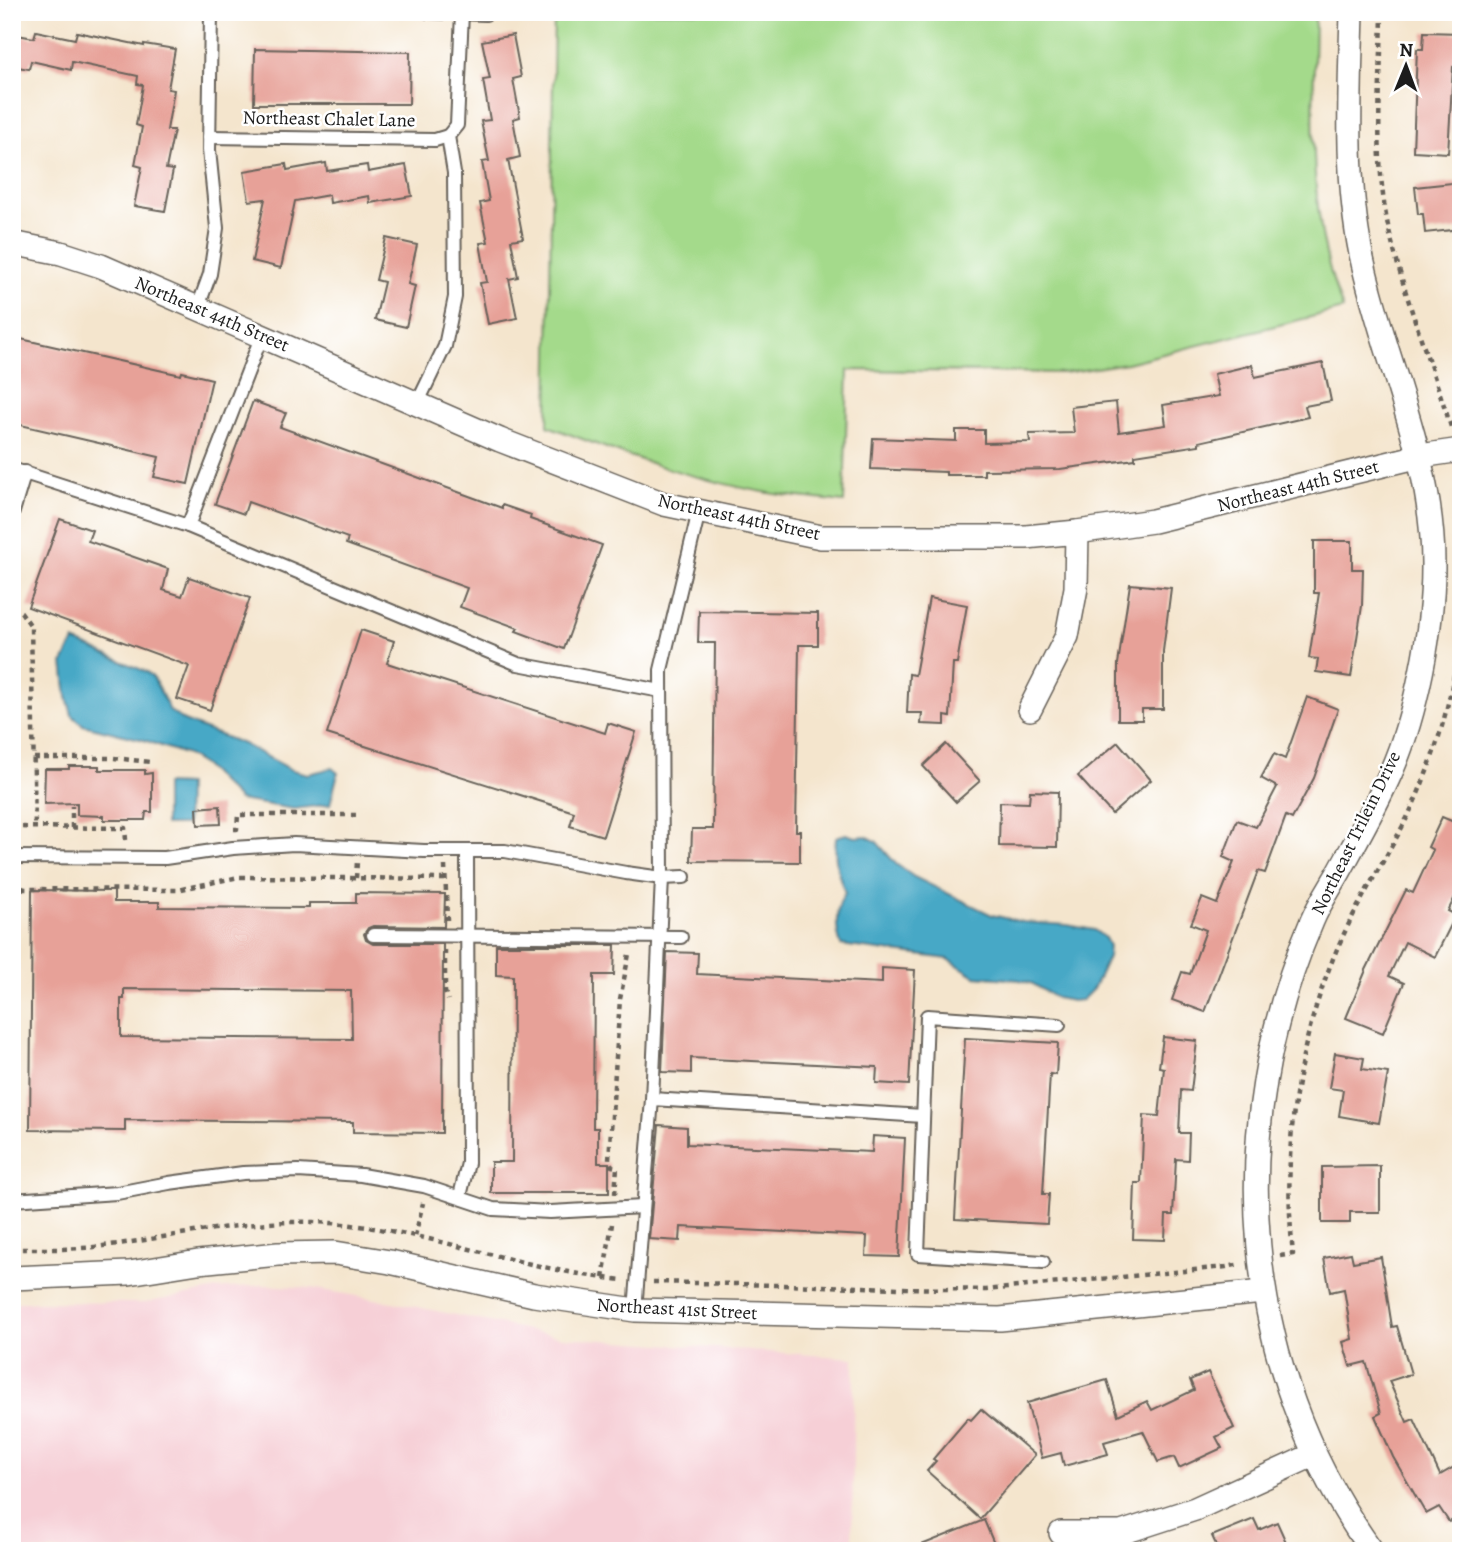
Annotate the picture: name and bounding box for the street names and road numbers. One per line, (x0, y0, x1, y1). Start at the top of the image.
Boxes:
street label: Northeast Chalet Lane (242, 104, 416, 134)
street label: Northeast 44th Street (131, 270, 293, 358)
street label: Northeast 44th Street (1215, 453, 1381, 519)
street label: Northeast 44th Street (655, 487, 823, 547)
street label: Northeast Trilein Drive (1305, 747, 1407, 919)
street label: Northeast 41st Street (596, 1292, 758, 1326)

